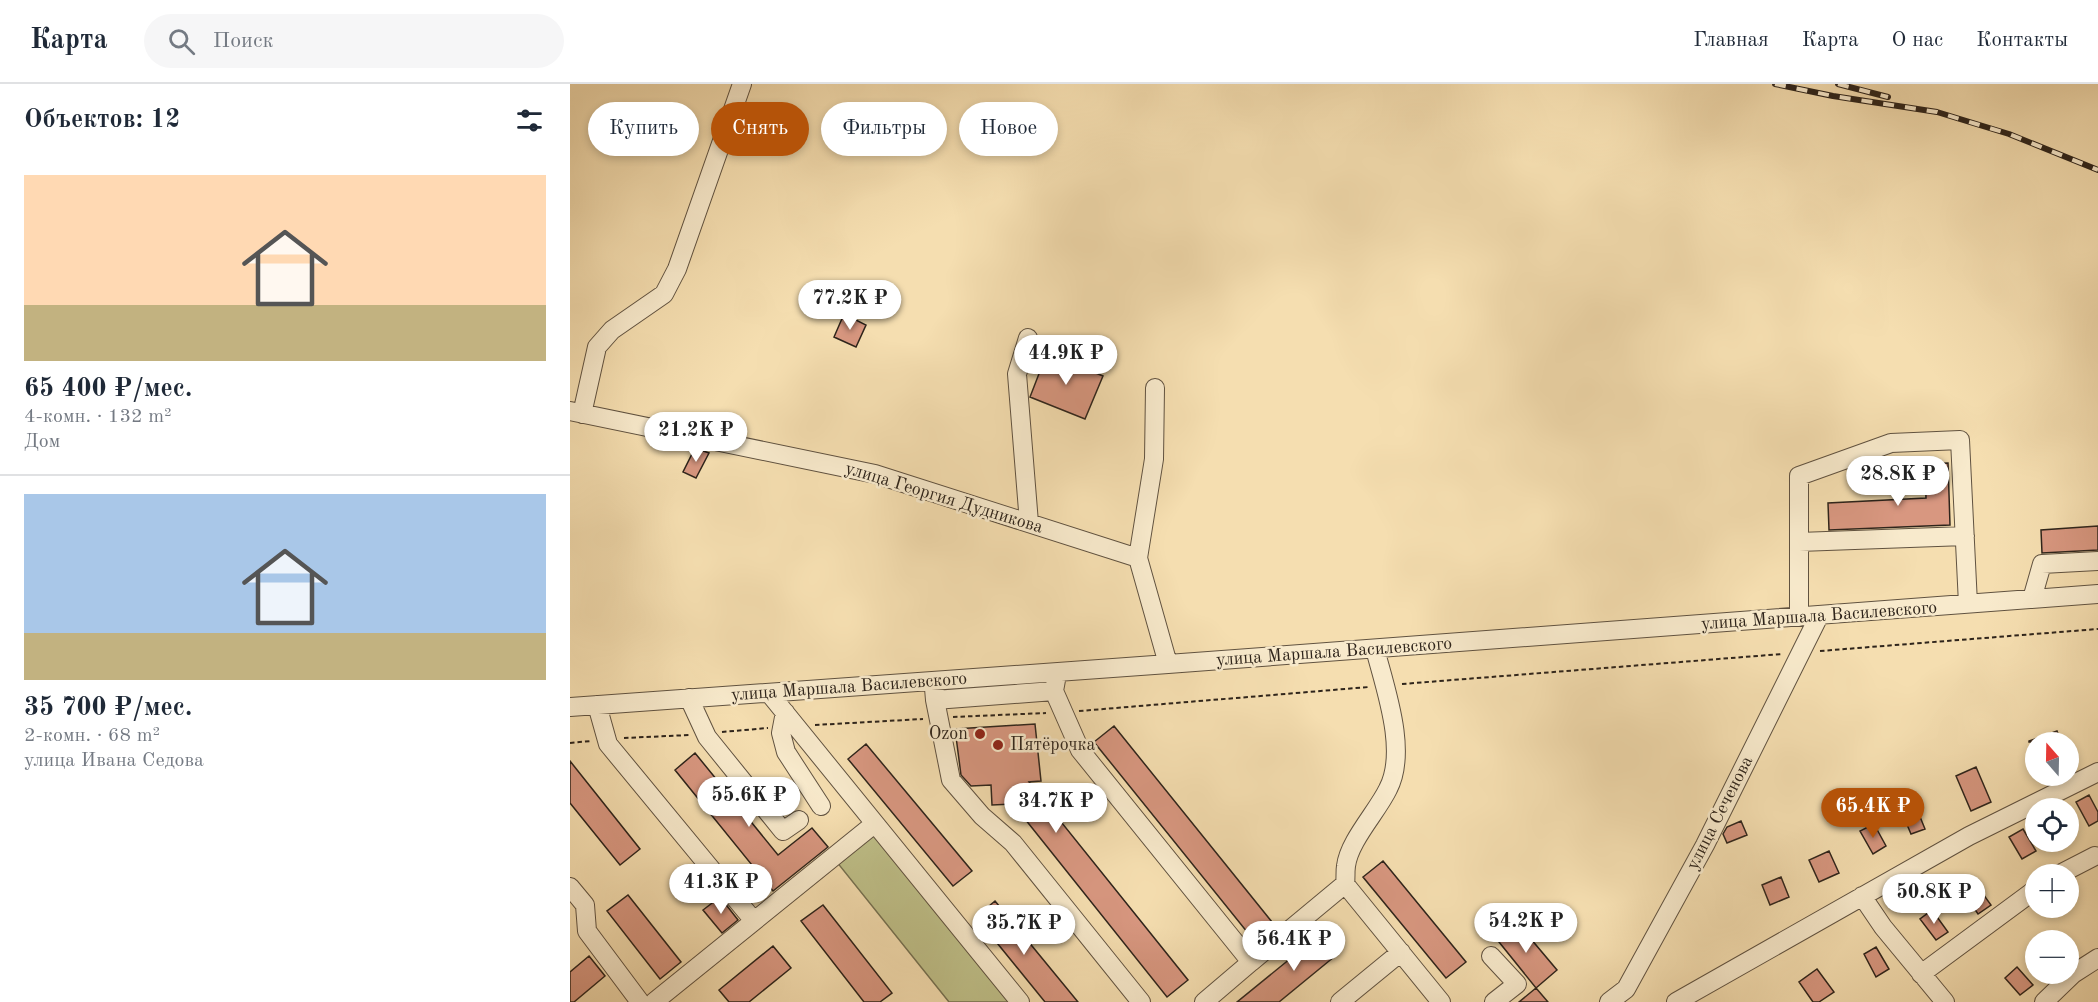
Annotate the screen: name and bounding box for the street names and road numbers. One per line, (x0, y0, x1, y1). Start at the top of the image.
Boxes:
street label: улица Георгия Дудникова (843, 459, 1045, 537)
street label: улица Маршала Василевского (1700, 599, 1938, 633)
street label: улица Маршала Василевского (1215, 635, 1453, 669)
street label: улица Маршала Василевского (730, 670, 968, 704)
street label: улица Сеченова (1684, 753, 1756, 873)

